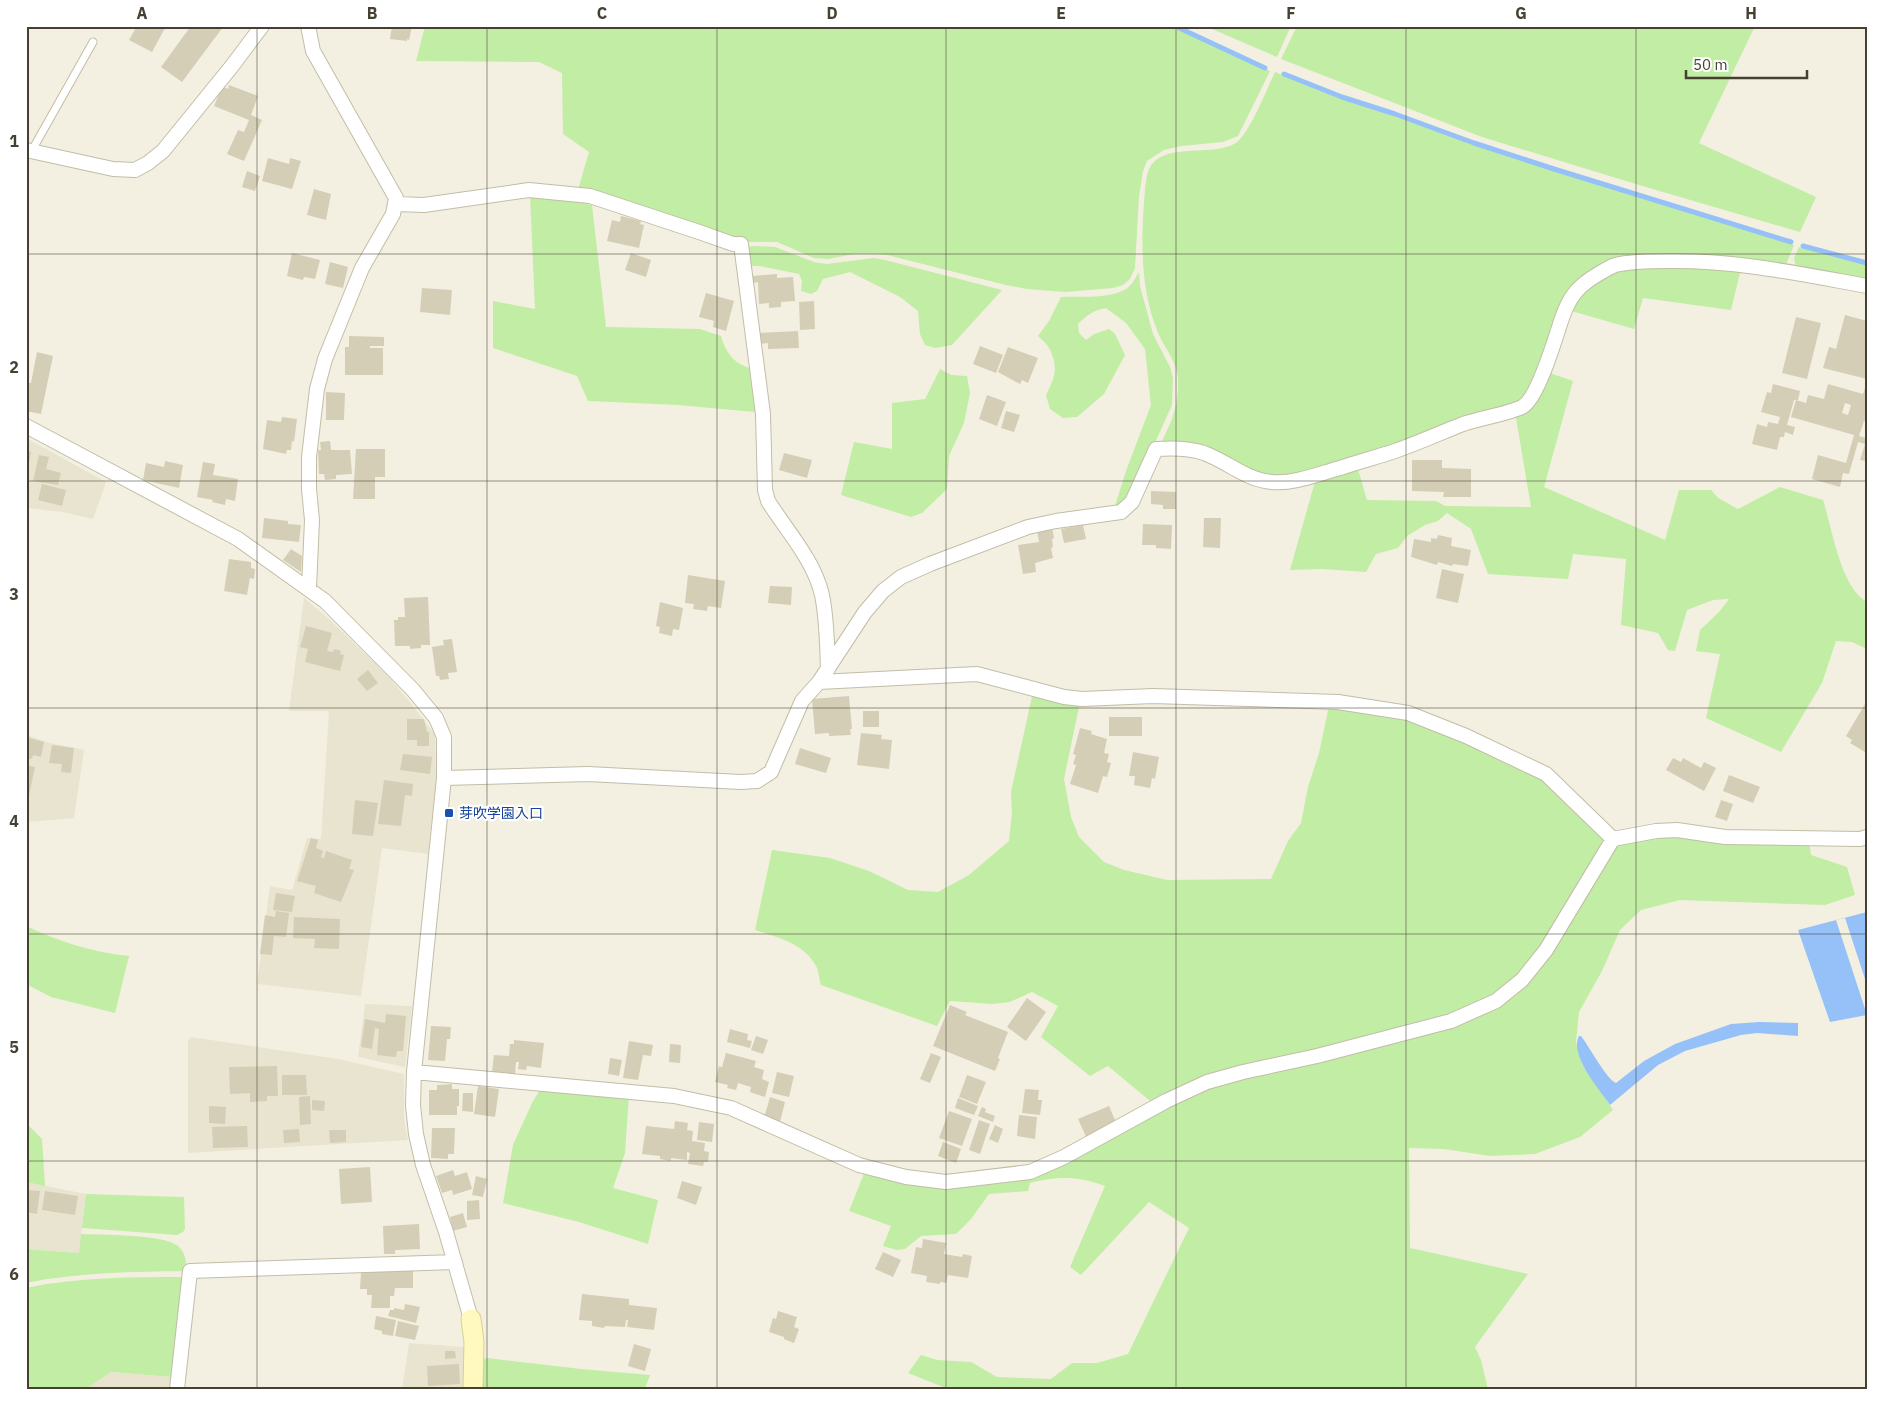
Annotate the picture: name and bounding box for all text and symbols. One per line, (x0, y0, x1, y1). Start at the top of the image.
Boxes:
text: A (137, 3, 148, 23)
text: B (367, 3, 378, 23)
text: C (597, 3, 607, 23)
text: D (826, 3, 838, 23)
text: E (1056, 3, 1066, 23)
text: F (1286, 3, 1296, 23)
text: G (1515, 3, 1527, 23)
text: H (1745, 3, 1757, 23)
scale bar (1686, 48, 1807, 80)
text: 50 m (1693, 55, 1728, 74)
text: 1 (9, 131, 19, 151)
text: 2 (9, 357, 19, 377)
text: 3 (9, 584, 19, 604)
place label: 芽吹学園入口 (459, 804, 543, 822)
marker: 芽吹学園入口 (443, 807, 455, 819)
text: 4 (9, 811, 19, 831)
text: 5 (9, 1037, 19, 1057)
text: 6 (9, 1264, 19, 1284)

